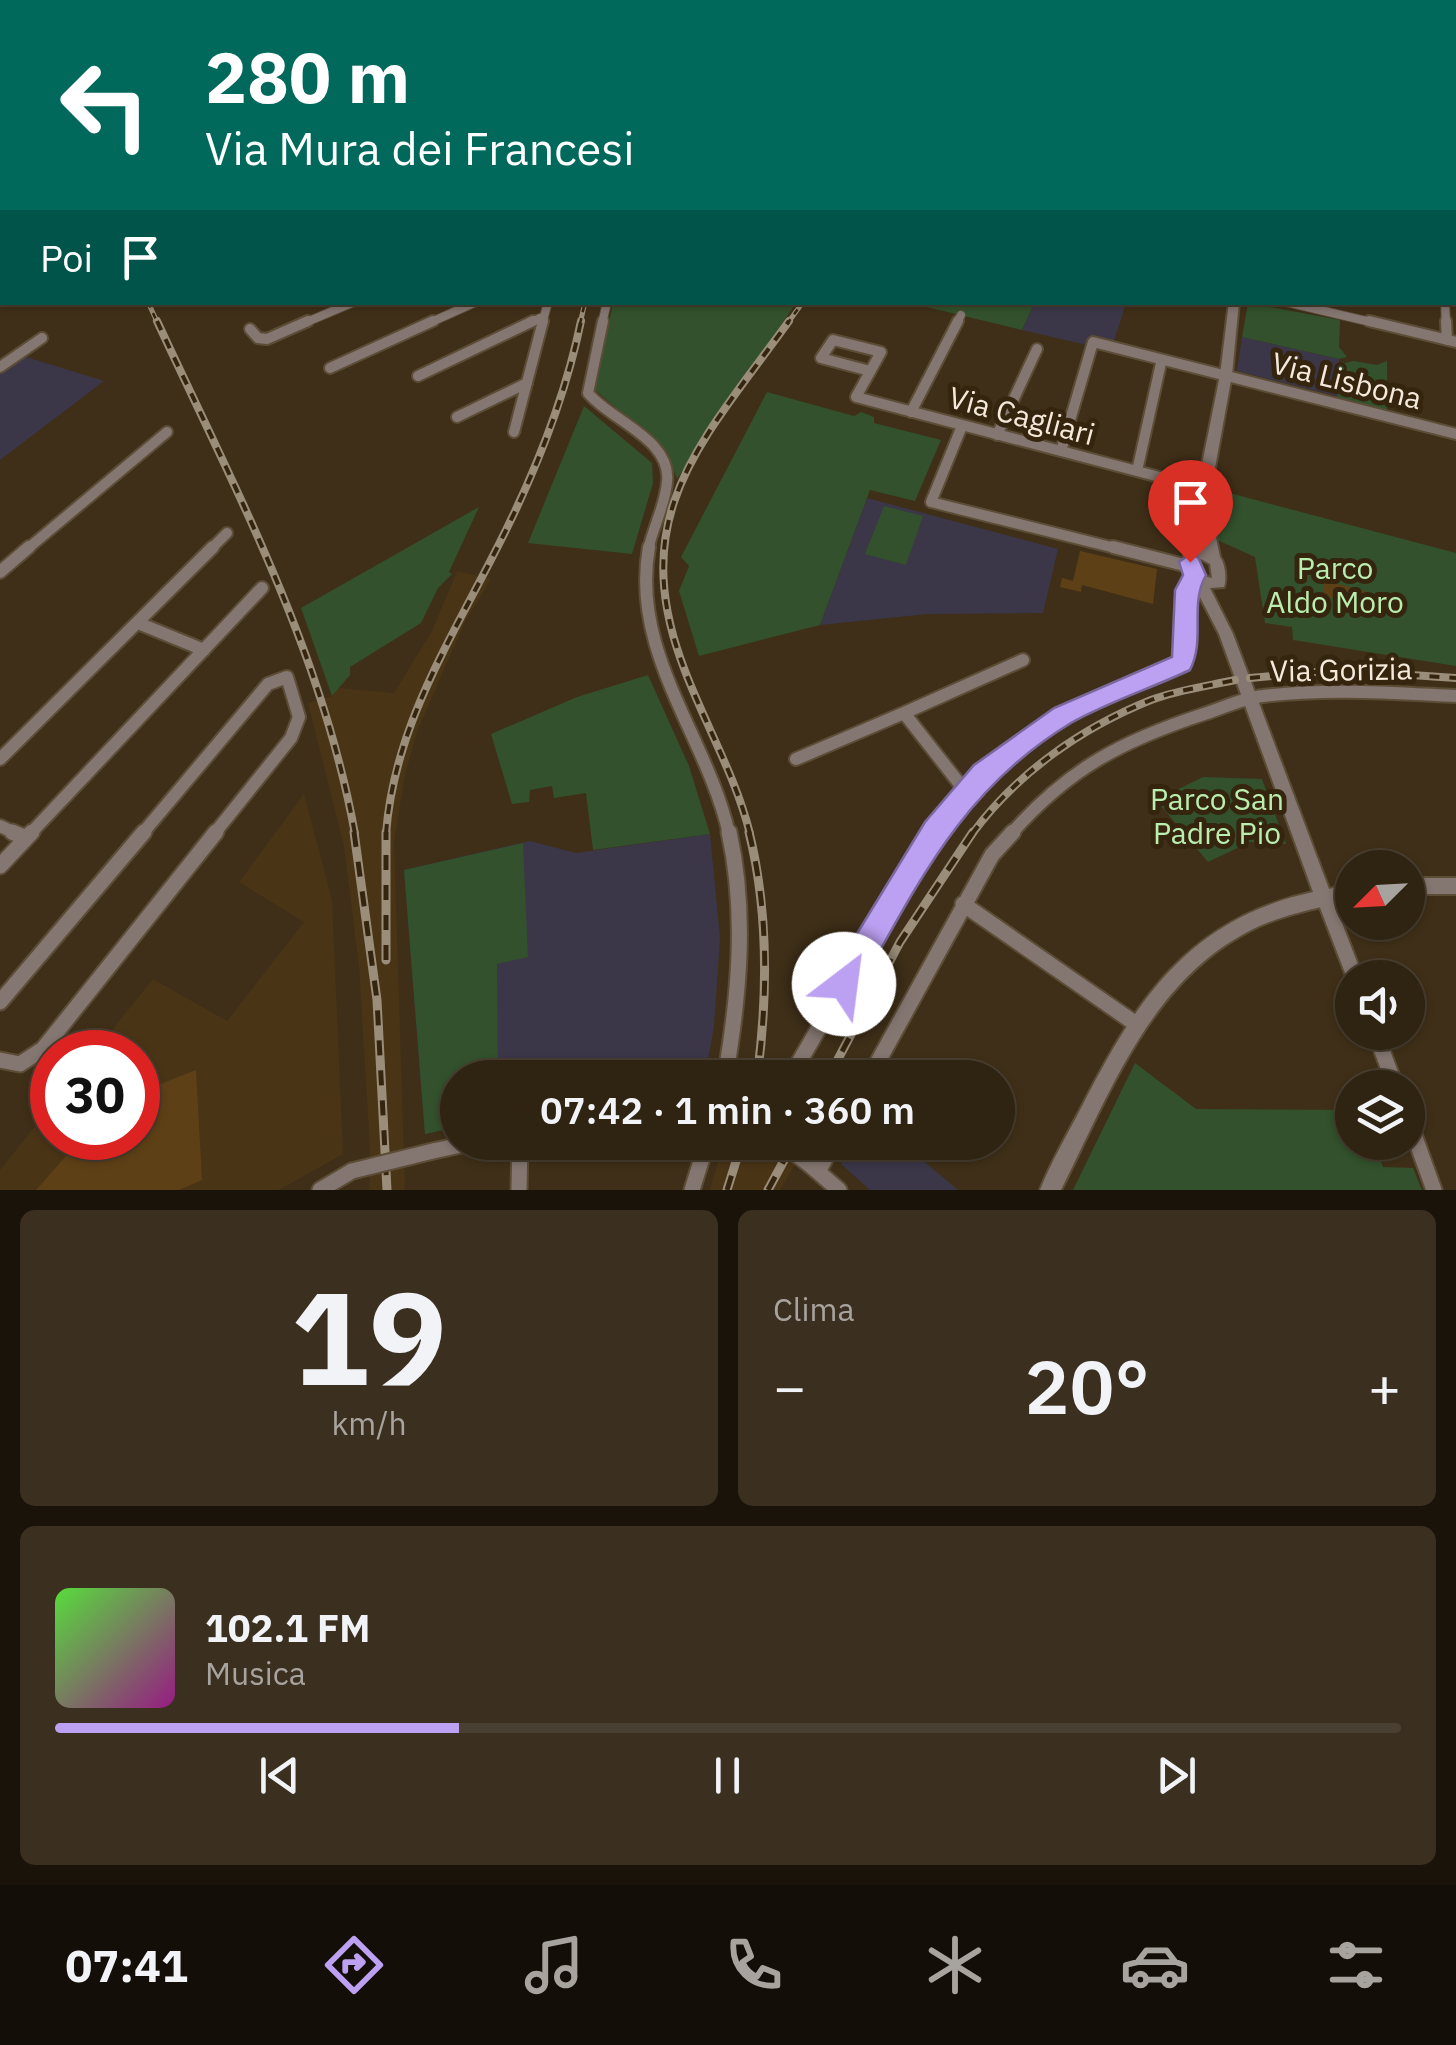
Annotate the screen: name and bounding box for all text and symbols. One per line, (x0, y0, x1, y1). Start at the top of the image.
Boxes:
text: 280 m (205, 31, 410, 122)
icon: left (40, 40, 170, 170)
text: Via Mura dei Francesi (205, 119, 634, 177)
icon: arrive (113, 230, 168, 285)
text: Poi (40, 233, 93, 282)
street label: Via Lisbona (1268, 343, 1426, 417)
street label: Via Cagliari (945, 377, 1099, 453)
pin (1148, 460, 1233, 563)
icon: arrive (1163, 475, 1218, 530)
park label: Parco Aldo Moro (1266, 548, 1404, 621)
street label: Via Gorizia (1269, 648, 1413, 690)
park label: Parco San Padre Pio (1150, 779, 1284, 852)
north arrow (1335, 850, 1425, 940)
map controls (1335, 850, 1425, 1160)
position arrow (792, 932, 896, 1036)
button: sound (1335, 960, 1425, 1050)
speed limit sign: 30 (30, 1030, 160, 1160)
button: layers (1335, 1070, 1425, 1160)
text: 07:42 · 1 min · 360 m (540, 1085, 915, 1134)
text: 19 (291, 1252, 447, 1421)
text: Clima (773, 1288, 855, 1330)
text: 20° (1024, 1337, 1150, 1435)
text: − (773, 1351, 806, 1422)
text: + (1368, 1351, 1401, 1422)
text: km/h (331, 1402, 407, 1444)
text: 102.1 FM (205, 1603, 370, 1652)
text: Musica (205, 1652, 306, 1694)
icon: previous (252, 1748, 307, 1803)
icon: pause (700, 1748, 755, 1803)
icon: next (1149, 1748, 1204, 1803)
icon: directions (319, 1930, 389, 2000)
icon: music (519, 1930, 589, 2000)
icon: phone (719, 1930, 789, 2000)
icon: climate (920, 1930, 990, 2000)
icon: car (1120, 1930, 1190, 2000)
icon: filters (1321, 1930, 1391, 2000)
text: 07:41 (65, 1936, 188, 1994)

